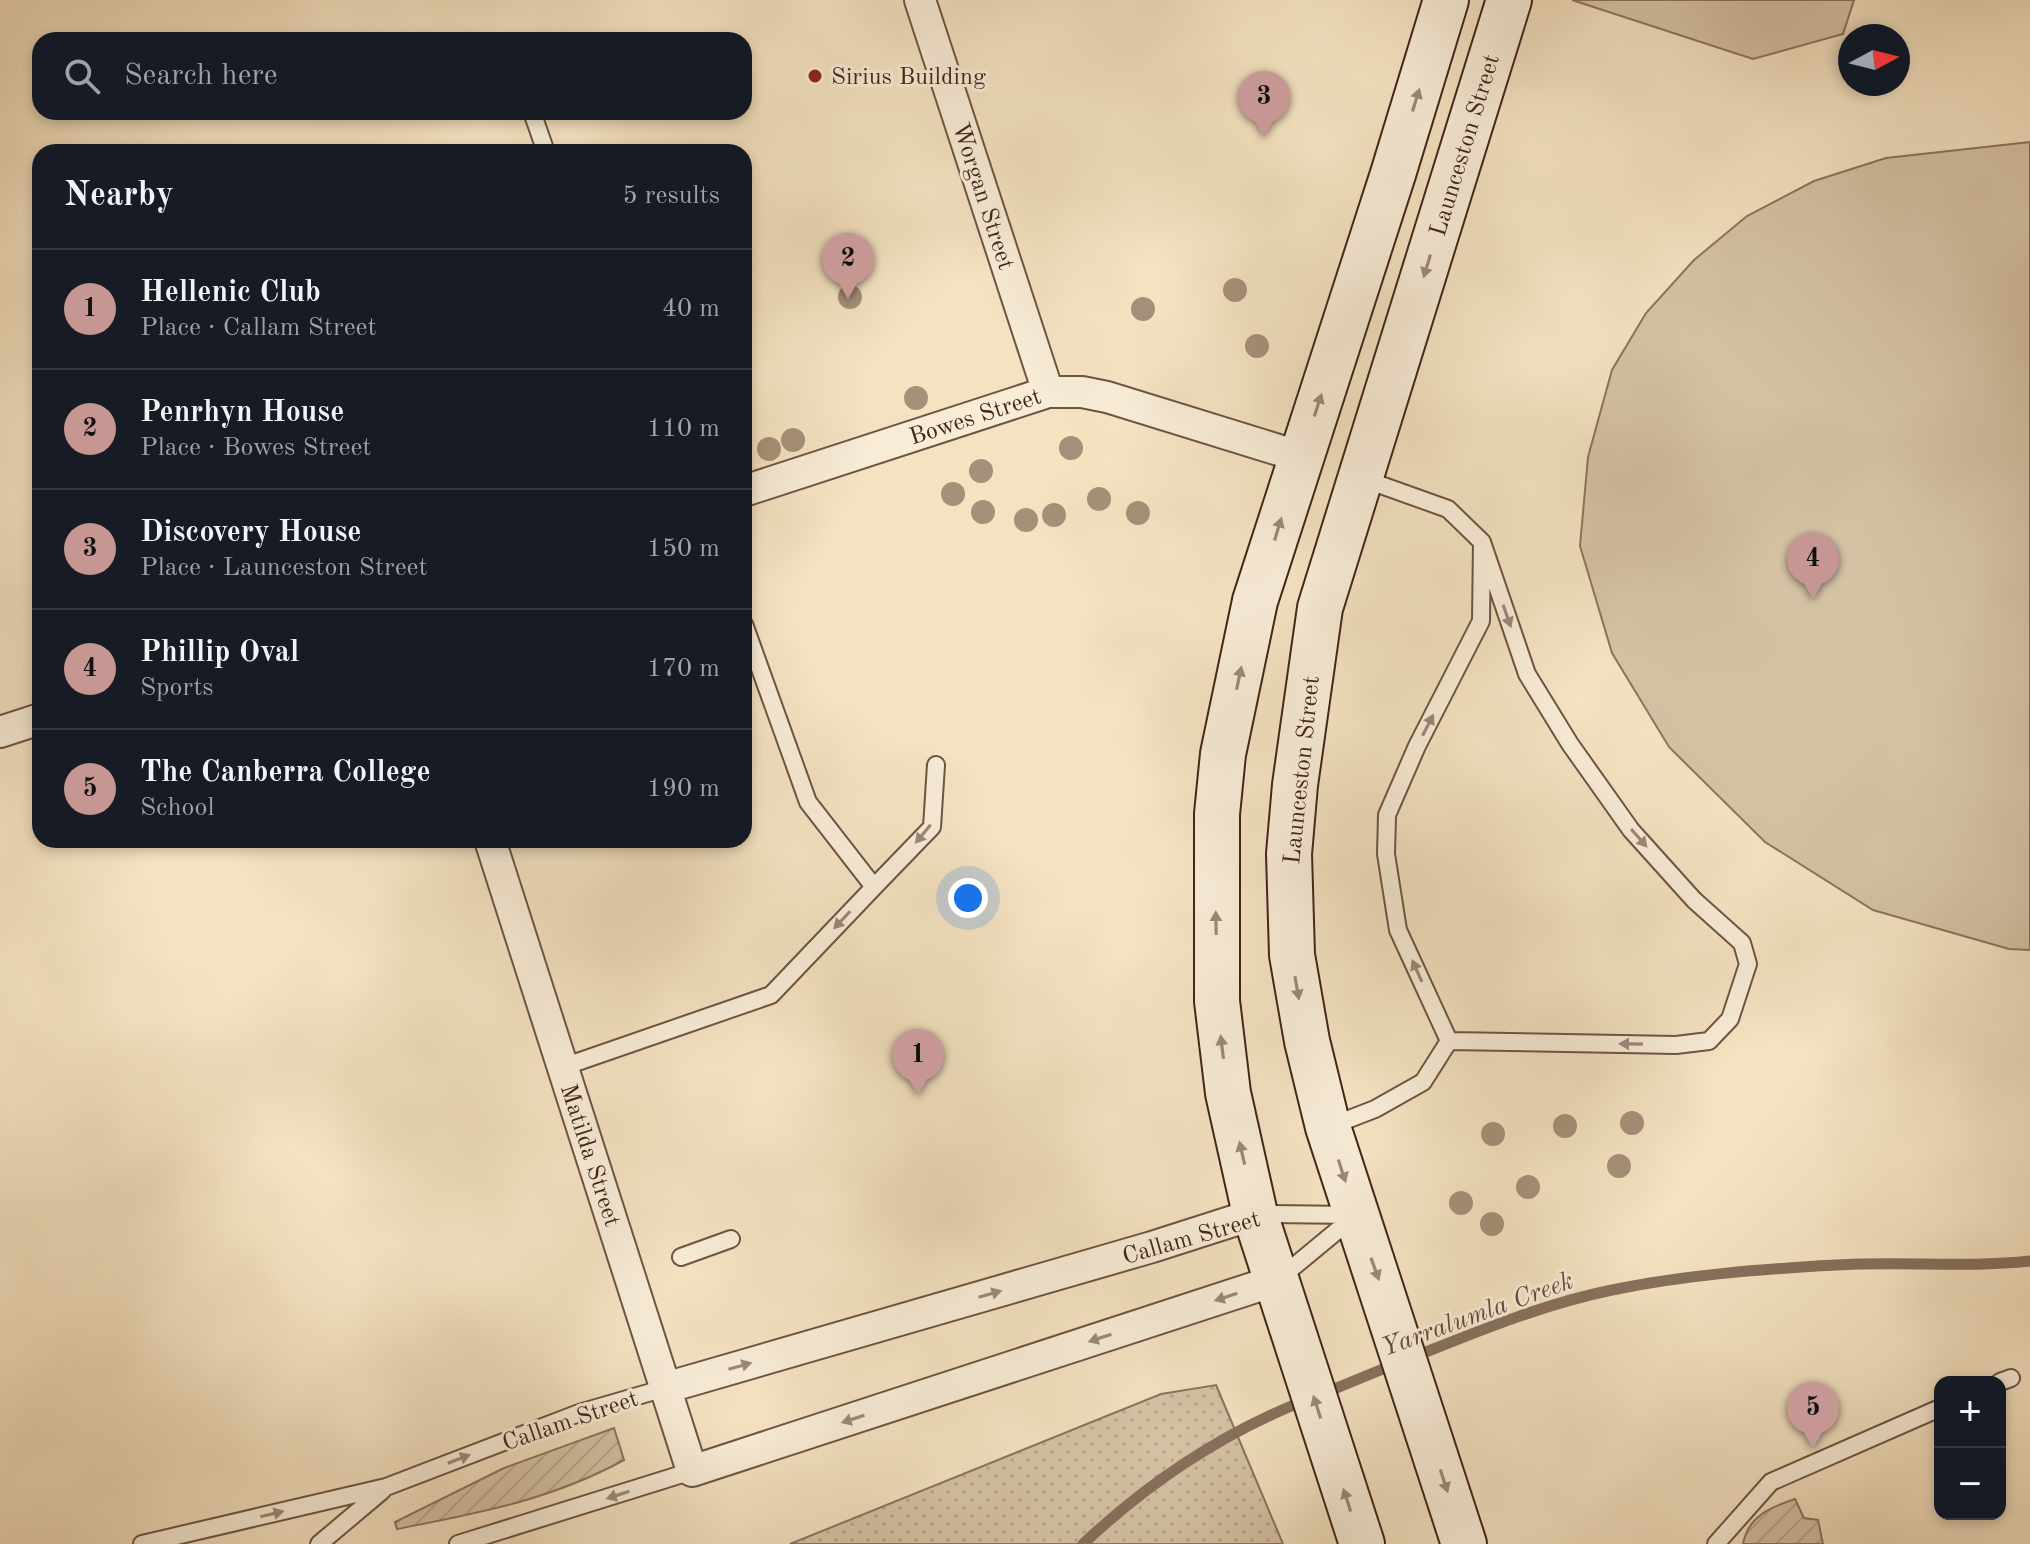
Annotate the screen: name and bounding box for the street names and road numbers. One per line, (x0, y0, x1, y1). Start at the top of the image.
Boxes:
street label: Launceston Street (1427, 52, 1505, 240)
street label: Worgan Street (947, 120, 1017, 273)
street label: Bowes Street (907, 385, 1045, 451)
street label: Launceston Street (1281, 675, 1325, 866)
street label: Matilda Street (555, 1082, 623, 1230)
street label: Callam Street (1120, 1208, 1263, 1270)
street label: Callam Street (500, 1387, 642, 1456)

